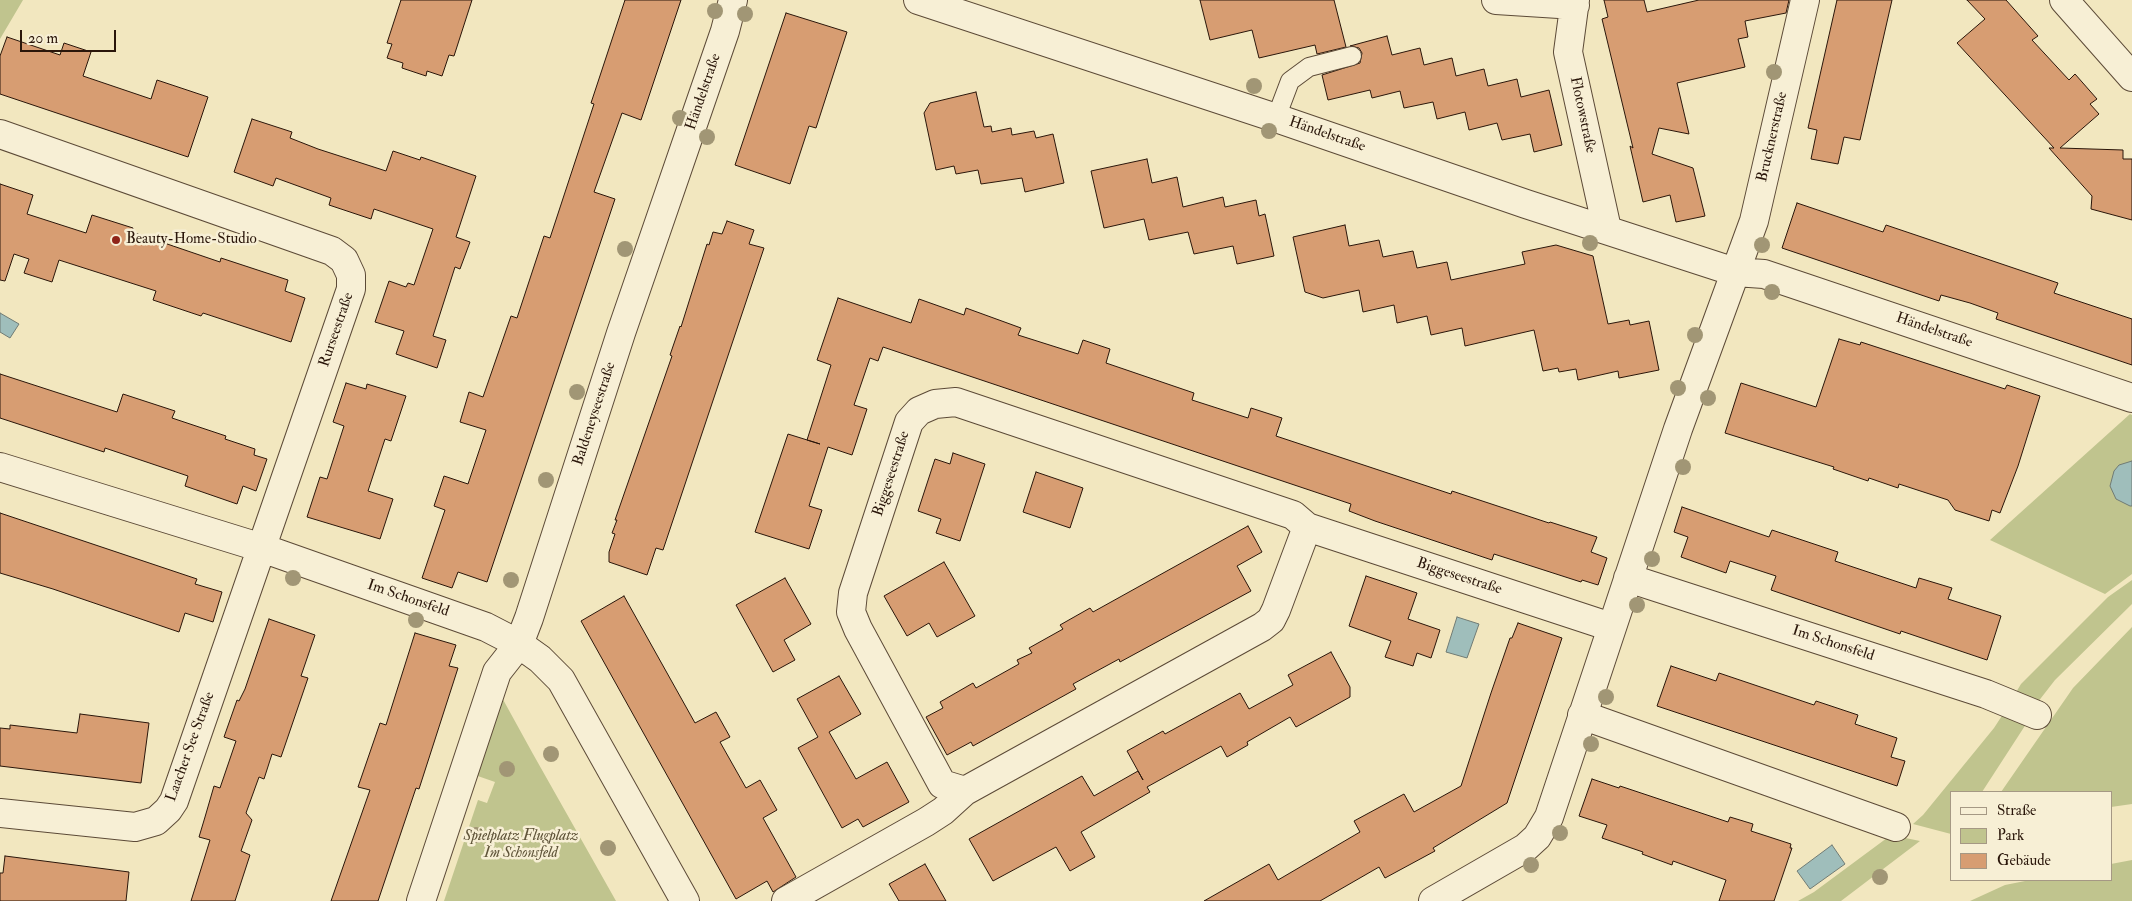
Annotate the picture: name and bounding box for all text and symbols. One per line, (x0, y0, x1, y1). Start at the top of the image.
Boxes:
scale bar (22, 20, 119, 52)
text: 20 m (28, 29, 58, 48)
street label: Händelstraße (683, 51, 725, 133)
street label: Flotowstraße (1565, 75, 1599, 155)
street label: Brucknerstraße (1754, 90, 1792, 184)
street label: Händelstraße (1286, 114, 1368, 156)
place label: Beauty-Home-Studio (126, 231, 257, 249)
marker: Beauty-Home-Studio (110, 234, 122, 246)
street label: Rurseestraße (316, 290, 358, 370)
street label: Händelstraße (1893, 310, 1975, 352)
street label: Baldeneyseestraße (570, 360, 620, 468)
street label: Biggeseestraße (870, 429, 914, 519)
street label: Biggeseestraße (1414, 555, 1504, 599)
street label: Im Schonsfeld (365, 577, 451, 621)
street label: Im Schonsfeld (1790, 622, 1876, 666)
street label: Laacher See Straße (163, 690, 219, 804)
legend (1950, 791, 2112, 881)
text: Straße (1997, 801, 2036, 820)
text: Park (1997, 826, 2024, 845)
park label: Spielplatz Flugplatz Im Schonsfeld (464, 828, 578, 863)
text: Gebäude (1997, 851, 2051, 870)

